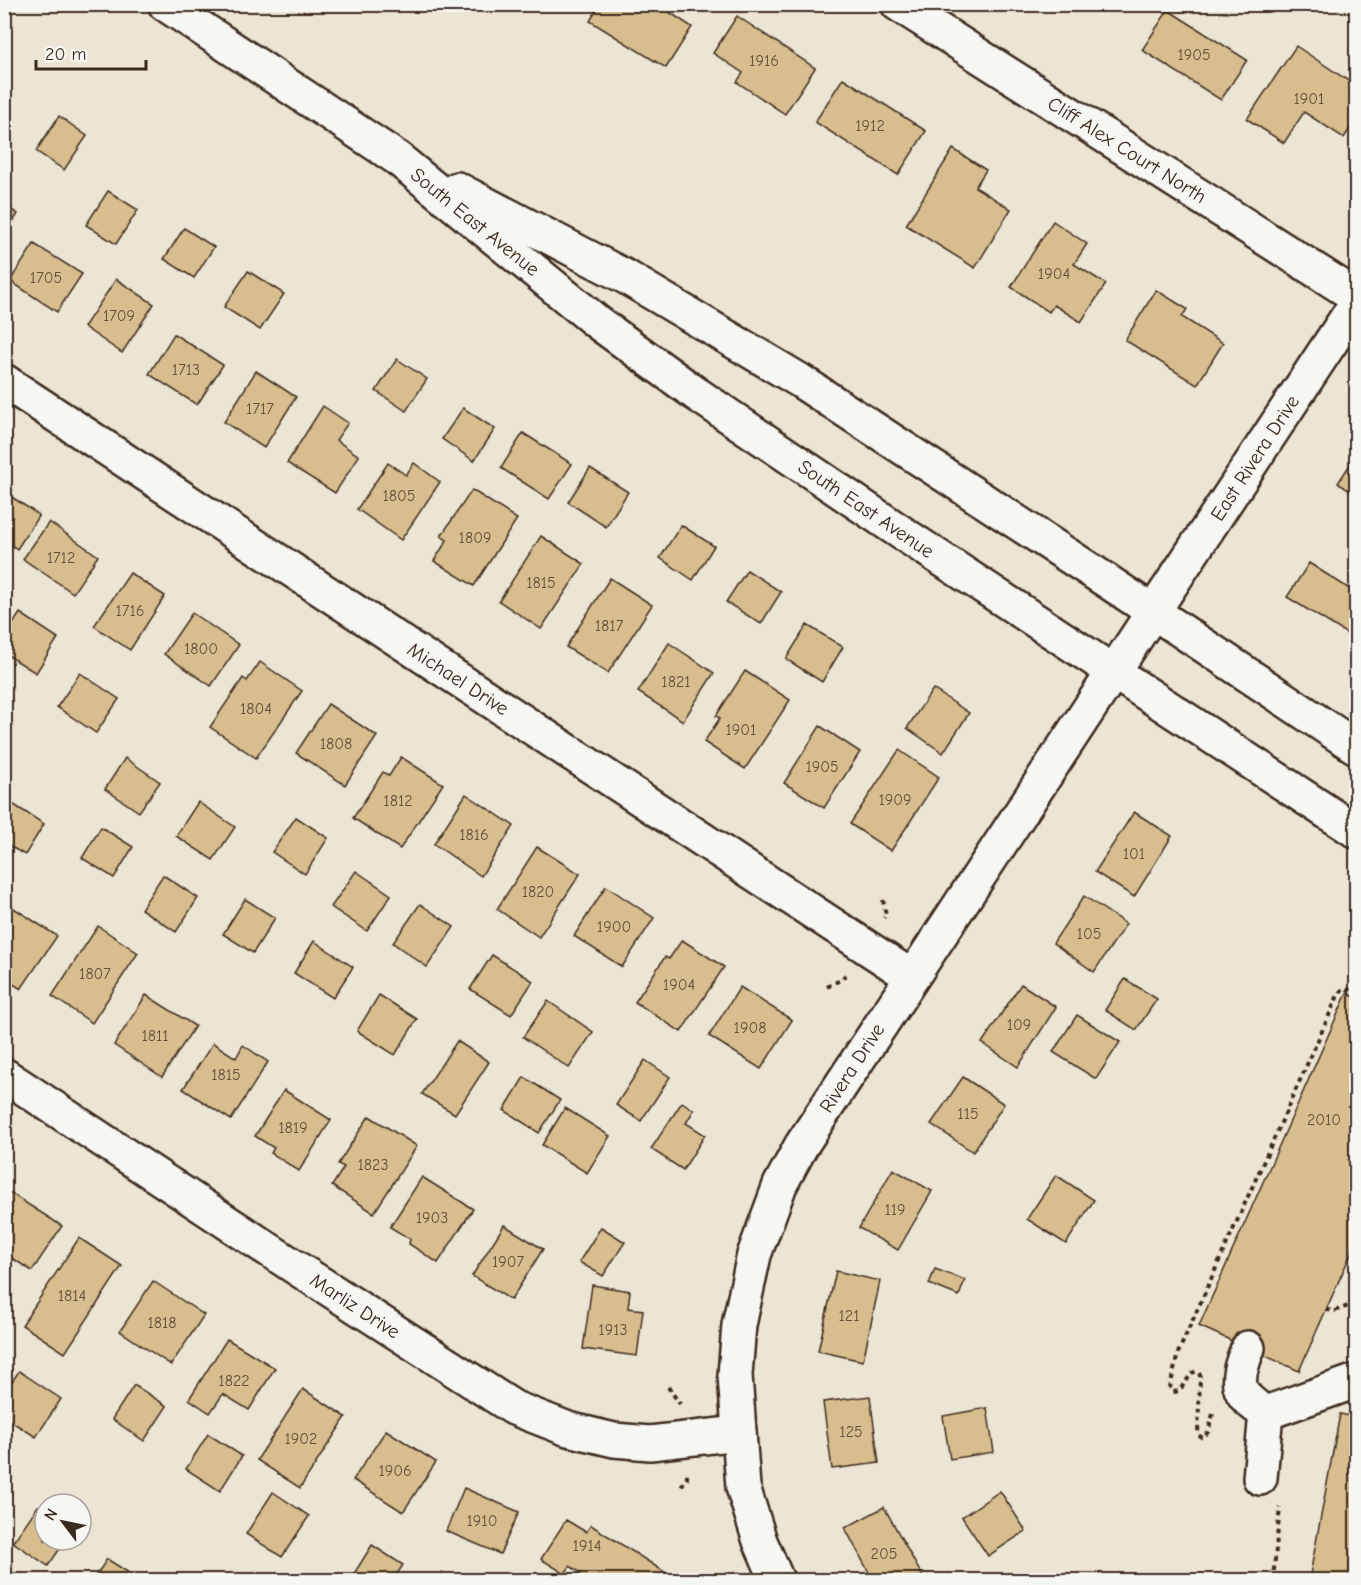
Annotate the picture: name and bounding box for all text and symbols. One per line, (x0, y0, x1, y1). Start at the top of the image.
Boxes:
scale bar (36, 33, 146, 71)
text: 20 m (45, 44, 86, 65)
house number: 1905 (1177, 46, 1211, 64)
house number: 1916 (749, 52, 779, 70)
house number: 1901 (1294, 90, 1324, 108)
street label: Cliff Alex Court North (1043, 92, 1211, 208)
house number: 1912 (855, 117, 885, 135)
street label: South East Avenue (406, 163, 544, 281)
house number: 1904 (1038, 265, 1070, 283)
house number: 1705 (30, 269, 62, 287)
house number: 1709 (103, 307, 135, 325)
house number: 1713 (172, 361, 200, 379)
street label: East Rivera Drive (1206, 391, 1304, 525)
house number: 1717 (246, 400, 274, 418)
street label: South East Avenue (794, 455, 938, 563)
house number: 1805 (383, 487, 416, 505)
house number: 1809 (459, 529, 491, 547)
house number: 1712 (47, 549, 75, 567)
house number: 1815 (526, 574, 556, 592)
house number: 1716 (116, 602, 144, 620)
house number: 1817 (595, 617, 624, 635)
street label: Michael Drive (403, 638, 513, 720)
house number: 1800 (184, 640, 218, 658)
house number: 1821 (661, 673, 691, 691)
house number: 1804 (240, 700, 272, 718)
house number: 1901 (726, 721, 756, 739)
house number: 1808 (320, 735, 352, 753)
house number: 1905 (805, 758, 839, 776)
house number: 1909 (878, 791, 912, 809)
house number: 1812 (383, 792, 413, 810)
house number: 1816 (459, 826, 489, 844)
house number: 101 (1123, 845, 1145, 863)
house number: 1820 (522, 883, 554, 901)
house number: 1900 (597, 918, 631, 936)
house number: 105 (1077, 925, 1101, 943)
house number: 1807 (79, 965, 111, 983)
house number: 1904 (663, 976, 695, 994)
house number: 109 (1007, 1016, 1031, 1034)
house number: 1908 (734, 1019, 766, 1037)
street label: Rivera Drive (815, 1019, 889, 1117)
house number: 1811 (141, 1027, 169, 1045)
house number: 1815 (211, 1066, 241, 1084)
house number: 115 (957, 1105, 979, 1123)
house number: 2010 (1307, 1111, 1341, 1129)
house number: 1819 (278, 1119, 308, 1137)
house number: 1823 (357, 1156, 389, 1174)
house number: 119 (884, 1201, 906, 1219)
house number: 1903 (416, 1209, 448, 1227)
house number: 1907 (492, 1253, 524, 1271)
street label: Marliz Drive (306, 1268, 404, 1344)
house number: 1814 (58, 1287, 86, 1305)
house number: 121 (838, 1307, 860, 1325)
house number: 1818 (147, 1314, 177, 1332)
house number: 1913 (598, 1321, 628, 1339)
house number: 1822 (218, 1372, 250, 1390)
house number: 125 (839, 1423, 863, 1441)
house number: 1902 (285, 1430, 317, 1448)
house number: 1906 (378, 1462, 412, 1480)
north arrow (33, 1492, 93, 1552)
text: N (41, 1505, 62, 1524)
house number: 1910 (467, 1512, 497, 1530)
house number: 1914 (573, 1537, 601, 1555)
house number: 205 (871, 1545, 897, 1563)

